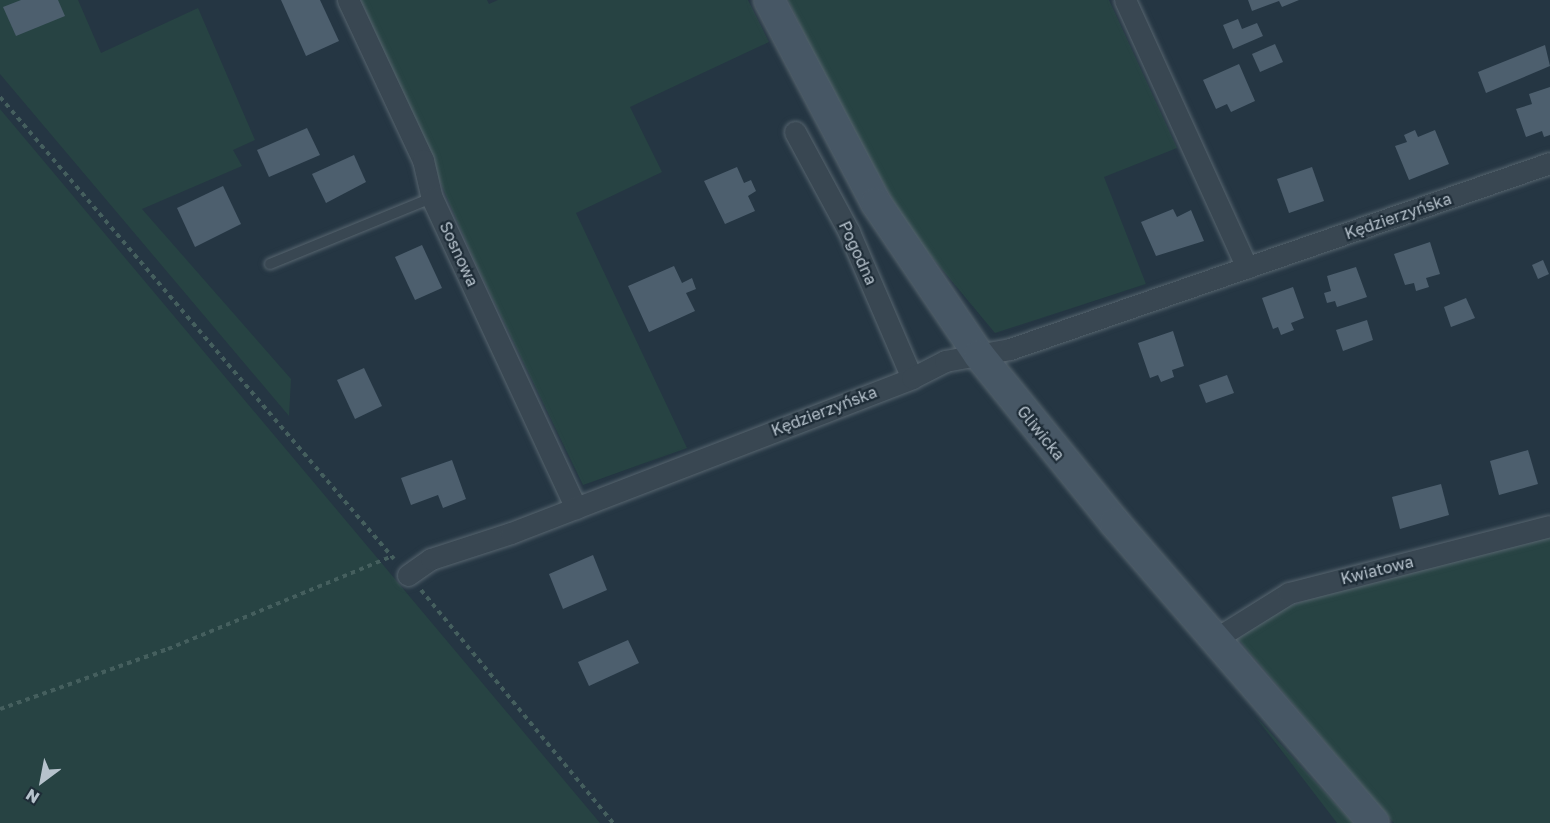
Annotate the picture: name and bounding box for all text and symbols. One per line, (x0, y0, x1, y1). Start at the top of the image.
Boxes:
street label: Kędzierzyńska (1342, 189, 1454, 243)
street label: Pogodna (835, 218, 881, 288)
street label: Sosnowa (436, 219, 482, 289)
street label: Kędzierzyńska (769, 382, 879, 440)
street label: Gliwicka (1013, 402, 1069, 464)
street label: Kwiatowa (1339, 552, 1415, 588)
north arrow (12, 751, 72, 811)
text: N (22, 785, 43, 808)

